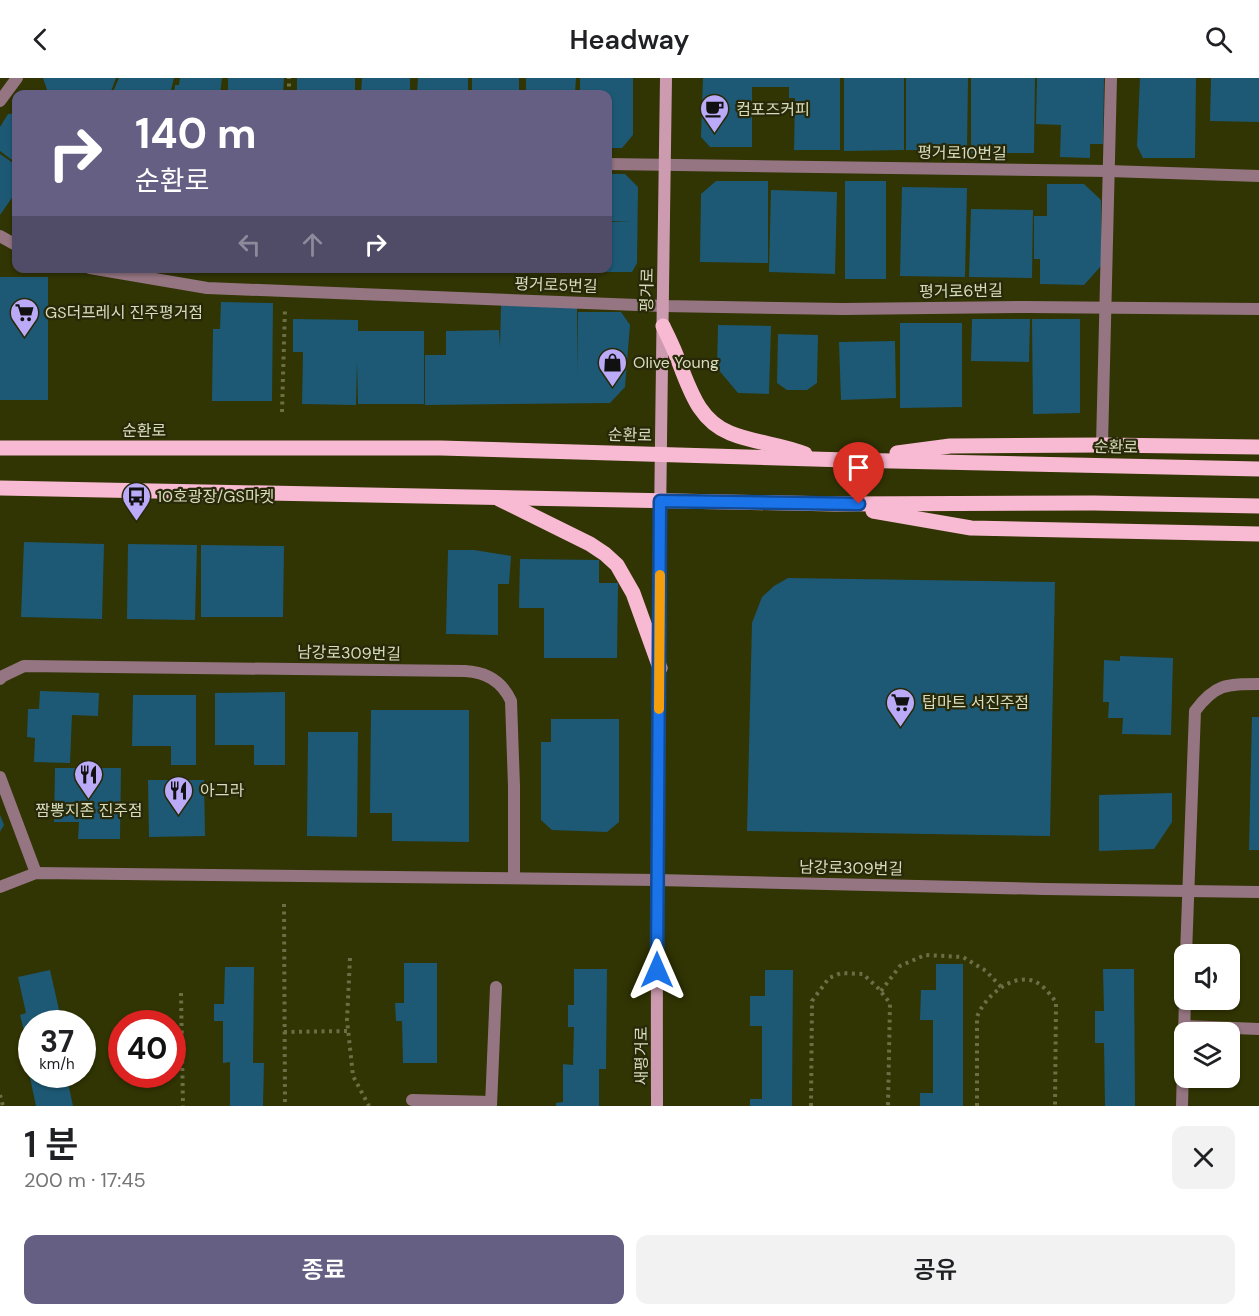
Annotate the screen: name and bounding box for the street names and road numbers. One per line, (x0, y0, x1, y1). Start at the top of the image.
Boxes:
street label: 평거로10번길 (917, 142, 1007, 164)
street label: 평거로 (636, 267, 658, 312)
street label: 평거로5번길 (514, 273, 598, 297)
street label: 평거로6번길 (919, 280, 1003, 302)
street label: 순환로 (122, 420, 166, 441)
street label: 순환로 (608, 424, 653, 446)
street label: 순환로 (1094, 436, 1139, 458)
street label: 남강로309번길 (297, 642, 401, 664)
street label: 남강로309번길 (799, 857, 903, 879)
street label: 새평거로 (631, 1026, 652, 1085)

